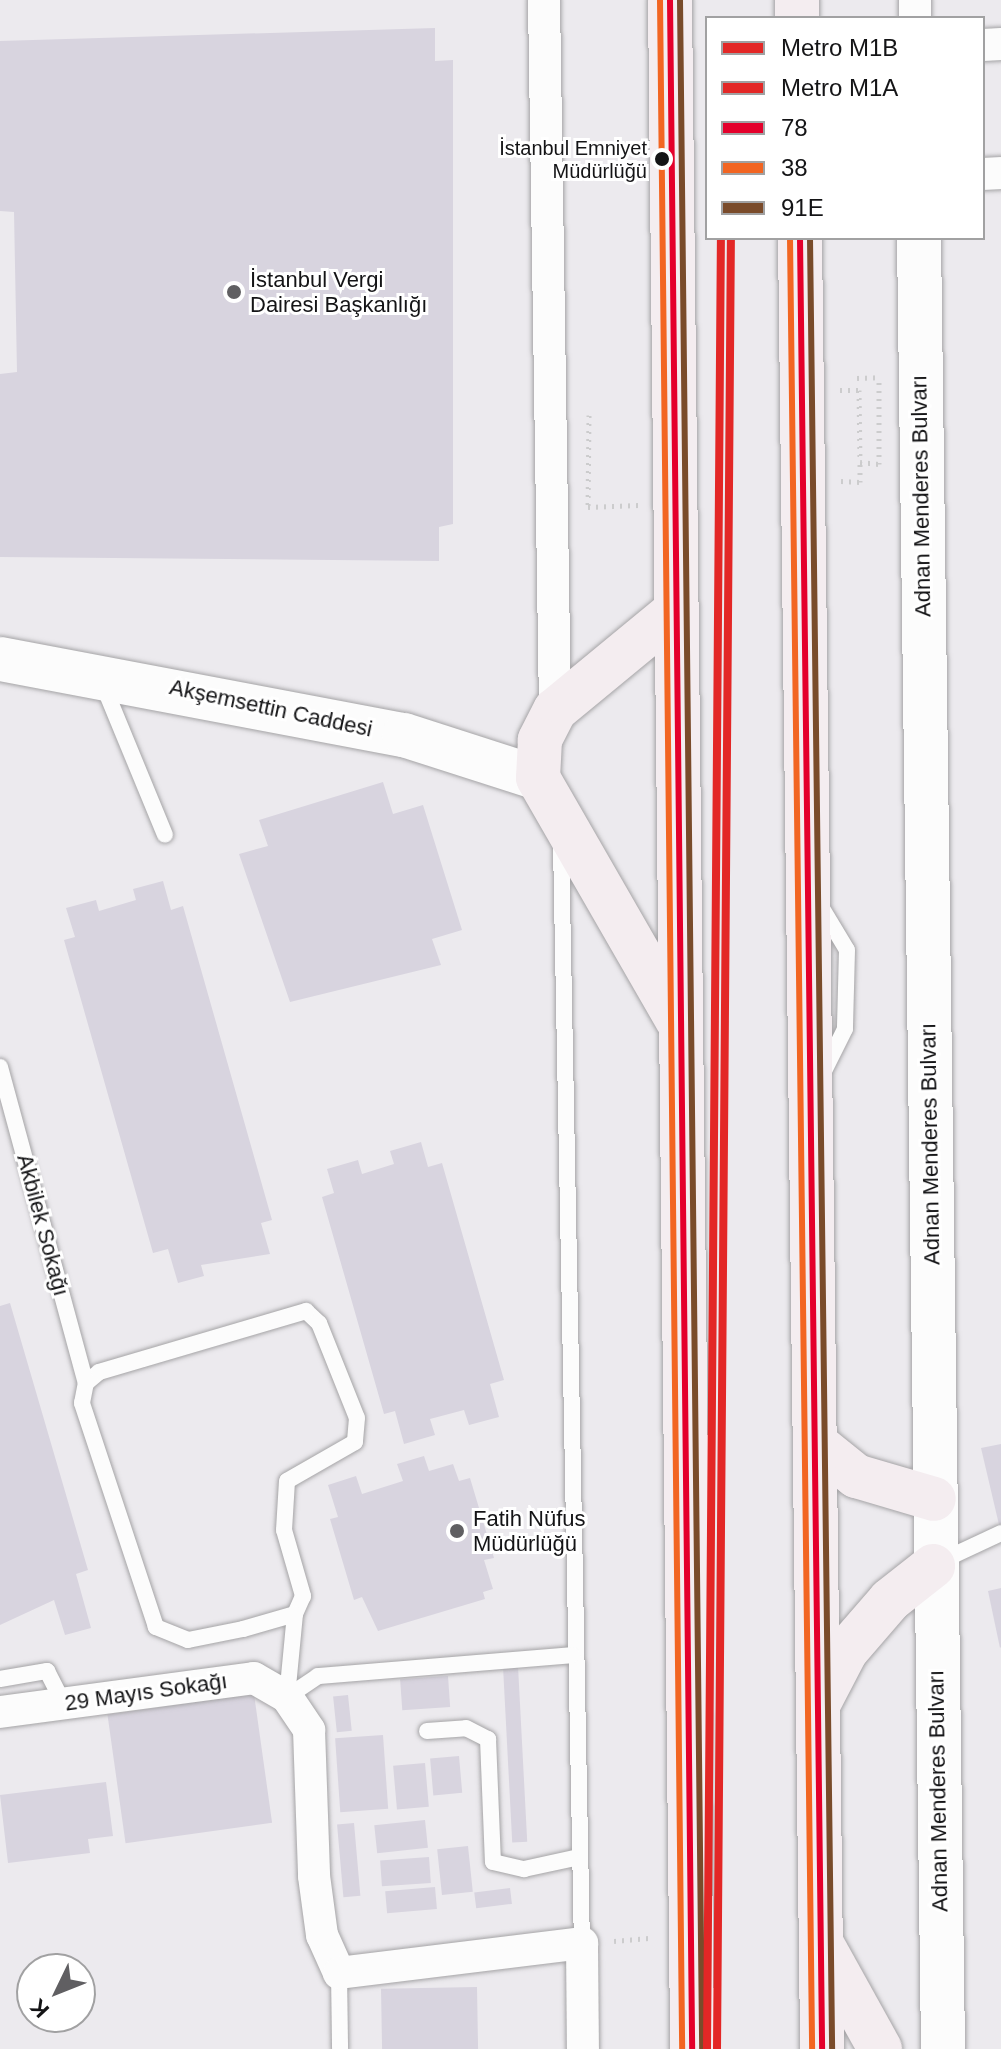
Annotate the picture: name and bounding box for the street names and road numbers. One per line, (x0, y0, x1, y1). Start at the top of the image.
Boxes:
street label: Adnan Menderes Bulvarı (906, 375, 936, 617)
street label: Akşemsettin Caddesi (167, 674, 375, 742)
street label: Adnan Menderes Bulvarı (915, 1023, 945, 1265)
street label: Akbilek Sokağı (11, 1151, 75, 1299)
street label: 29 Mayıs Sokağı (63, 1668, 229, 1716)
street label: Adnan Menderes Bulvarı (923, 1670, 953, 1912)

